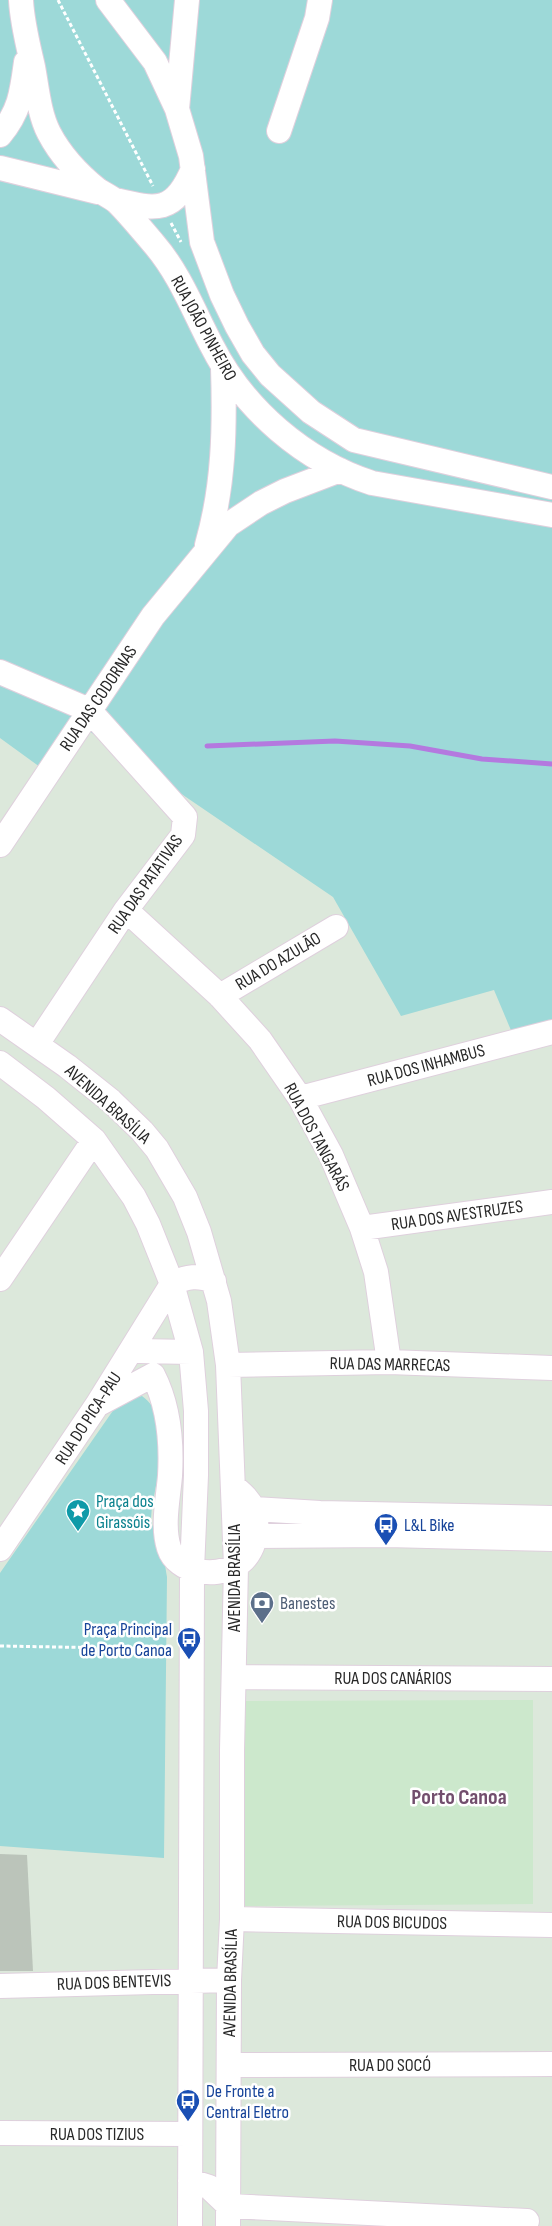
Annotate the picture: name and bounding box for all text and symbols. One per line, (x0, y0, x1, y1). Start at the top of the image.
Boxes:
street label: RUA JOÃO PINHEIRO (166, 272, 241, 384)
street label: RUA DAS CODORNAS (55, 641, 142, 755)
street label: RUA DAS PATATIVAS (104, 830, 187, 938)
street label: RUA DO AZULÃO (232, 928, 325, 995)
street label: RUA DOS INHAMBUS (365, 1040, 487, 1091)
street label: AVENIDA BRASÍLIA (60, 1060, 155, 1148)
street label: RUA DOS TANGARÁS (279, 1080, 354, 1195)
street label: RUA DOS AVESTRUZES (390, 1196, 525, 1235)
street label: RUA DAS MARRECAS (329, 1353, 451, 1376)
street label: RUA DO PICA-PAU (51, 1368, 126, 1468)
place label: Praça dos Girassóis (96, 1491, 154, 1533)
place icon: Praça dos Girassóis (65, 1498, 91, 1532)
bus stop icon: L&L Bike (373, 1512, 399, 1546)
place label: L&L Bike (404, 1515, 454, 1536)
street label: AVENIDA BRASÍLIA (224, 1524, 245, 1633)
bank icon: Banestes (249, 1590, 275, 1624)
place label: Banestes (280, 1593, 335, 1614)
place label: Praça Principal de Porto Canoa (81, 1619, 172, 1661)
bus stop icon: Praça Principal de Porto Canoa (176, 1626, 202, 1660)
street label: RUA DOS CANÁRIOS (334, 1668, 452, 1689)
district label: Porto Canoa (411, 1784, 507, 1811)
street label: RUA DOS BICUDOS (337, 1911, 448, 1934)
street label: AVENIDA BRASÍLIA (219, 1929, 242, 2038)
street label: RUA DOS BENTEVIS (56, 1970, 172, 1995)
street label: RUA DO SOCÓ (349, 2055, 431, 2076)
place label: De Fronte a Central Eletro (206, 2081, 289, 2123)
bus stop icon: De Fronte a Central Eletro (175, 2088, 201, 2122)
street label: RUA DOS TIZIUS (50, 2124, 144, 2145)

